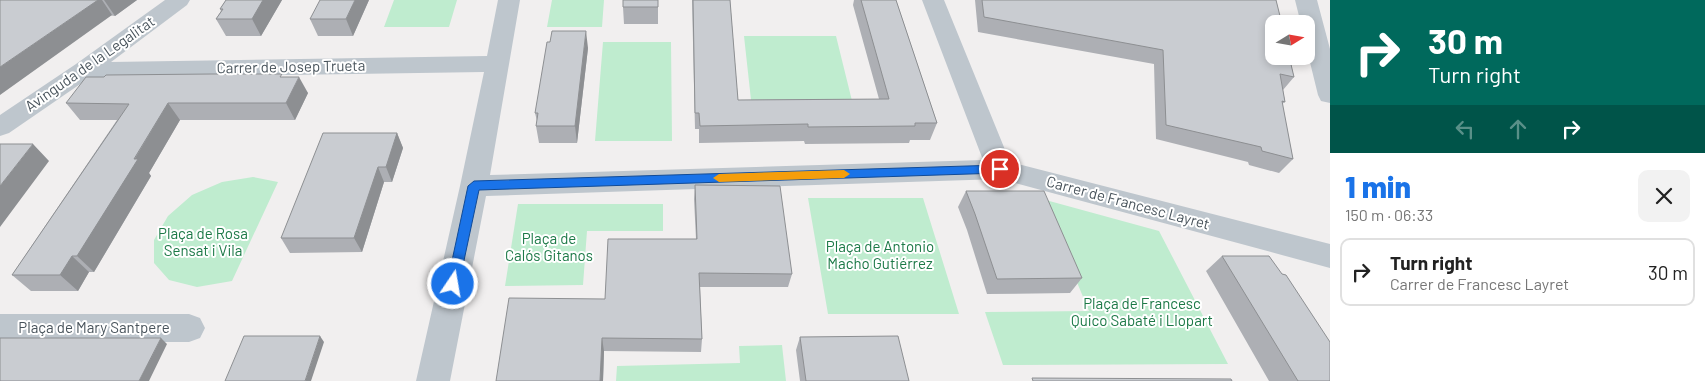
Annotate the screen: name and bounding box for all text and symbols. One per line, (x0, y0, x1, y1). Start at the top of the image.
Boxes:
street label: Avinguda de la Legalitat (21, 12, 158, 115)
north arrow (1265, 15, 1315, 65)
map controls (1265, 15, 1315, 65)
text: 30 m (1428, 19, 1503, 61)
icon: right (1345, 20, 1410, 85)
street label: Carrer de Josep Trueta (216, 56, 365, 76)
text: Turn right (1428, 61, 1521, 87)
icon: left (1451, 115, 1479, 143)
icon: ahead (1504, 115, 1532, 143)
icon: right (1557, 115, 1585, 143)
pin (979, 148, 1021, 190)
icon: arrive (986, 155, 1014, 183)
text: 1 min (1345, 168, 1411, 204)
button: close (1638, 170, 1690, 222)
street label: Carrer de Francesc Layret (1045, 172, 1212, 232)
text: 150 m · 06:33 (1345, 205, 1433, 224)
park label: Plaça de Rosa Sensat i Vila (158, 224, 248, 259)
park label: Plaça de Calós Gitanos (505, 229, 593, 264)
park label: Plaça de Antonio Macho Gutiérrez (826, 237, 934, 272)
text: Turn right (1390, 251, 1472, 274)
position arrow (426, 257, 478, 309)
icon: right (1347, 258, 1375, 286)
text: 30 m (1648, 261, 1688, 284)
text: Carrer de Francesc Layret (1390, 274, 1569, 293)
park label: Plaça de Francesc Quico Sabaté i Llopart (1071, 294, 1213, 329)
street label: Plaça de Mary Santpere (18, 318, 170, 336)

